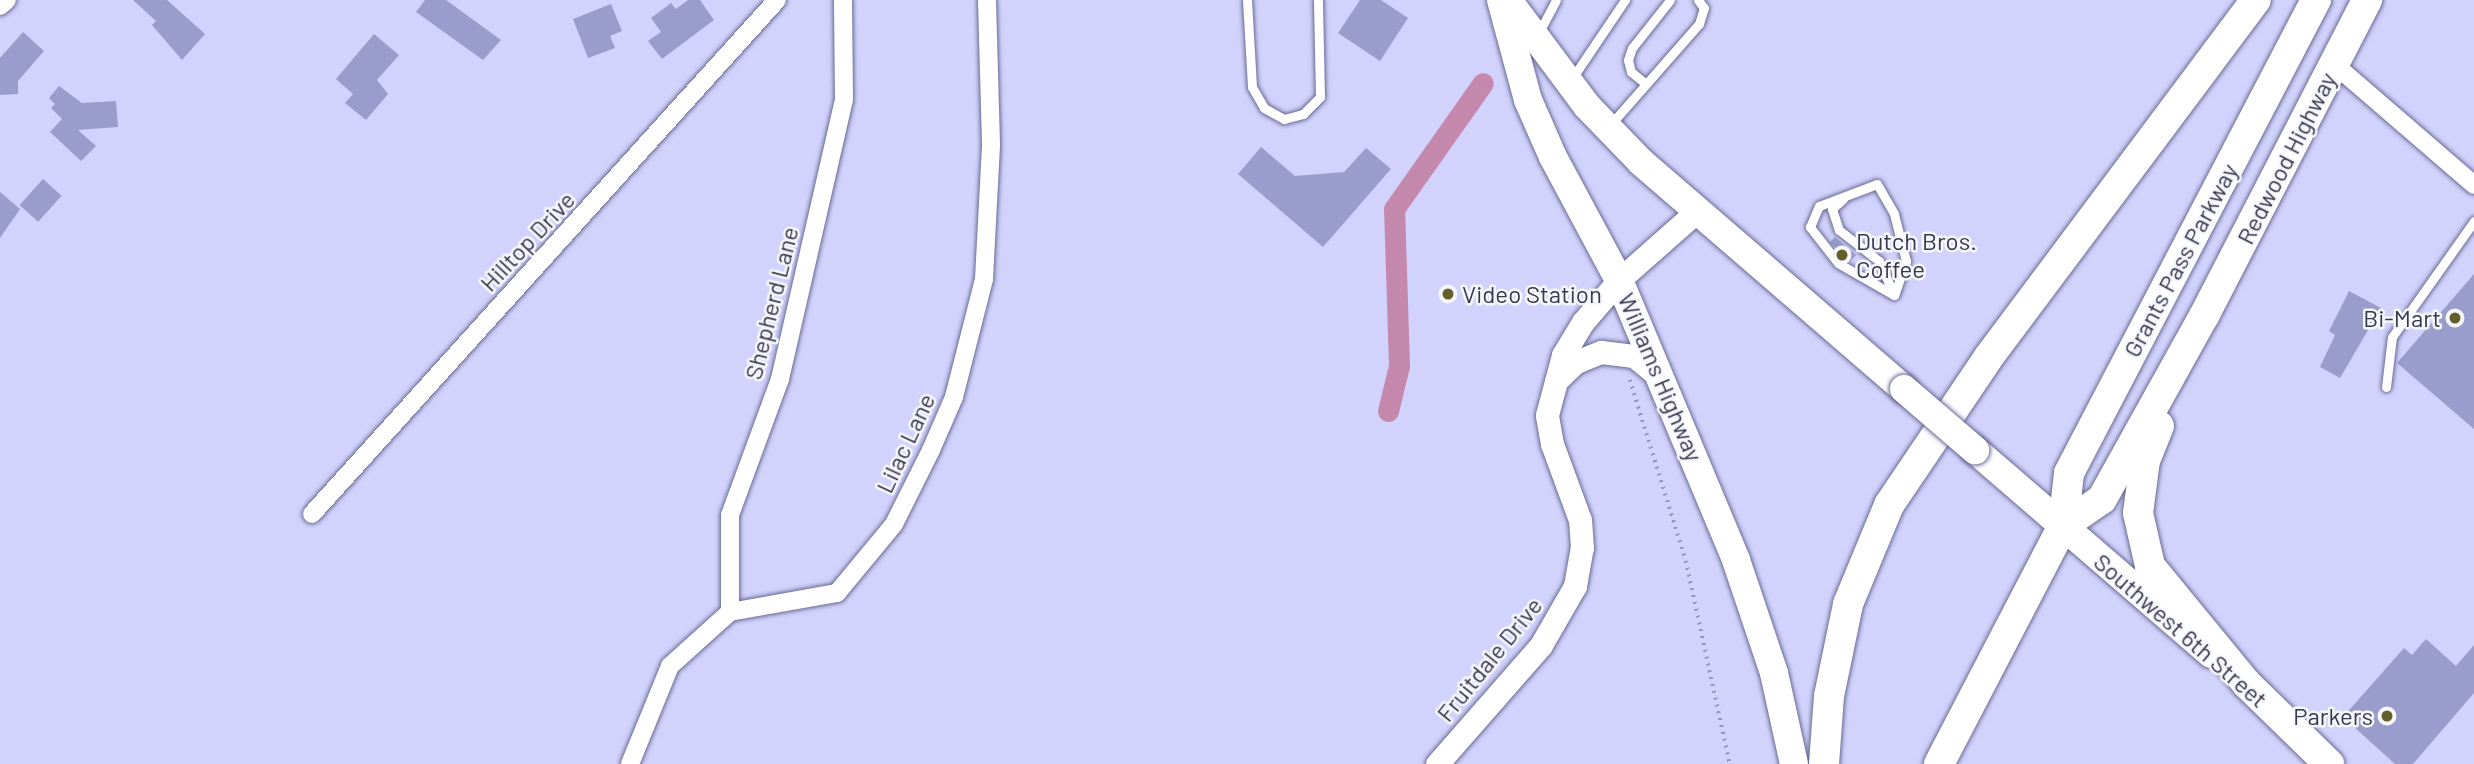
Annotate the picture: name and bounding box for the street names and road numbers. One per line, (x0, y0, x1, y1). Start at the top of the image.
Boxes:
street label: Redwood Highway (2230, 67, 2342, 249)
street label: Grants Pass Parkway (2117, 158, 2243, 362)
street label: Hilltop Drive (474, 185, 580, 297)
street label: Shepherd Lane (738, 224, 804, 382)
street label: Williams Highway (1612, 288, 1710, 466)
street label: Lilac Lane (869, 389, 941, 497)
street label: Southwest 6th Street (2088, 547, 2274, 713)
street label: Fruitdale Drive (1430, 591, 1548, 727)

